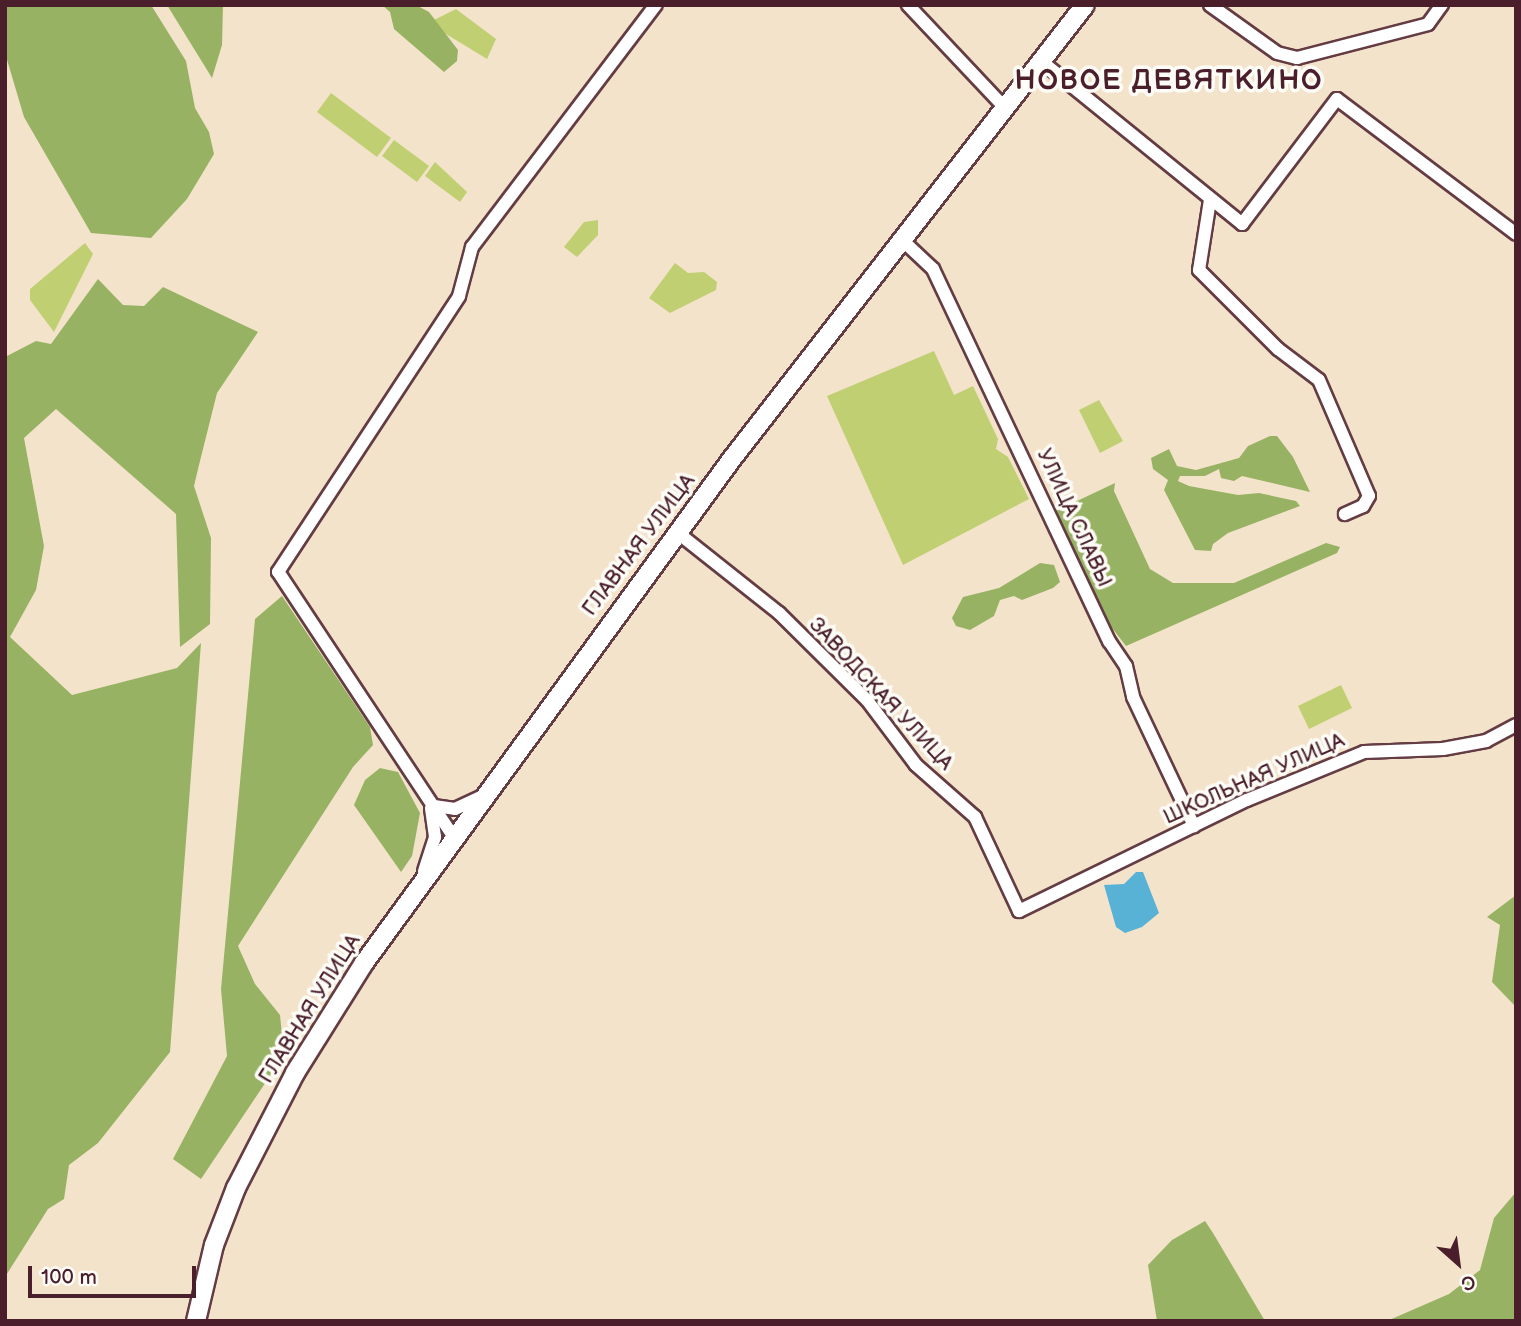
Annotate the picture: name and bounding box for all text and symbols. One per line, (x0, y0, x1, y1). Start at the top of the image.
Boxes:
district label: НОВОЕ ДЕВЯТКИНО (1016, 64, 1322, 98)
street label: УЛИЦА СЛАВЫ (1031, 445, 1117, 591)
street label: ГЛАВНАЯ УЛИЦА (577, 469, 701, 621)
street label: ЗАВОДСКАЯ УЛИЦА (804, 612, 958, 776)
street label: ШКОЛЬНАЯ УЛИЦА (1160, 728, 1348, 830)
street label: ГЛАВНАЯ УЛИЦА (254, 930, 366, 1088)
north arrow (1423, 1228, 1493, 1298)
scale bar (32, 1252, 200, 1296)
text: 100 m (41, 1265, 97, 1290)
text: С (1457, 1269, 1479, 1295)

